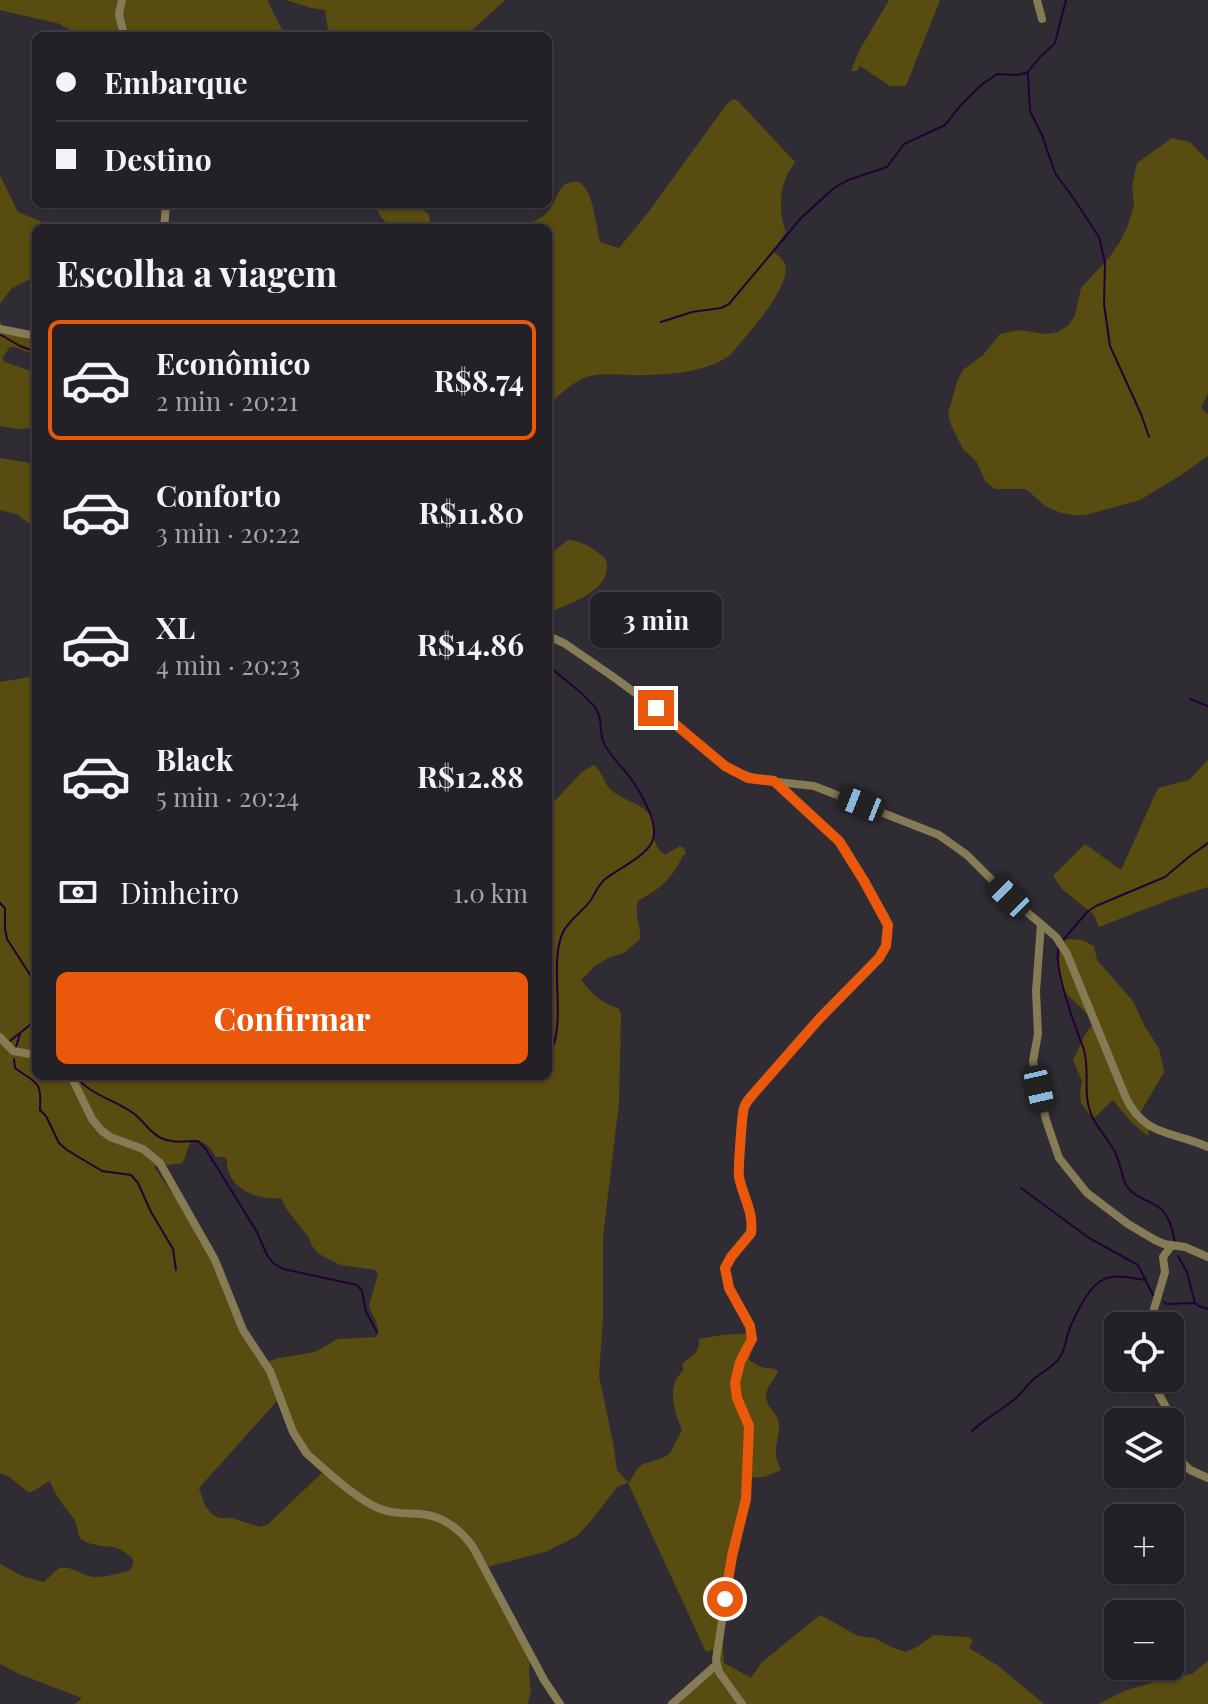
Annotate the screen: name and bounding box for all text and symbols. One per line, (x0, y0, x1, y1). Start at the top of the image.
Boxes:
text: Embarque (104, 62, 248, 102)
text: Destino (104, 139, 212, 179)
text: Escolha a viagem (56, 248, 337, 296)
text: Econômico (156, 343, 311, 383)
icon: car (60, 344, 132, 416)
text: R$8.74 (434, 360, 524, 400)
text: 2 min · 20:21 (156, 383, 298, 418)
text: Conforto (156, 475, 281, 515)
icon: car (60, 476, 132, 548)
text: R$11.80 (419, 492, 524, 532)
text: 3 min · 20:22 (156, 515, 300, 550)
callout: 3 min (590, 592, 722, 648)
text: 3 min (623, 602, 689, 637)
text: XL (156, 607, 195, 647)
icon: car (60, 608, 132, 680)
text: R$14.86 (417, 624, 524, 664)
text: 4 min · 20:23 (156, 647, 301, 682)
route end (638, 690, 674, 726)
text: Black (156, 739, 233, 779)
icon: car (60, 740, 132, 812)
text: R$12.88 (417, 756, 524, 796)
text: 5 min · 20:24 (156, 779, 299, 814)
car (834, 784, 888, 824)
icon: cash (56, 870, 100, 914)
text: Dinheiro (120, 872, 239, 912)
car (983, 872, 1035, 922)
text: 1.0 km (453, 875, 528, 910)
button: Confirmar (56, 972, 528, 1064)
car (1022, 1063, 1056, 1115)
map controls (1104, 1312, 1184, 1680)
button: locate (1104, 1312, 1184, 1392)
button: layers (1104, 1408, 1184, 1488)
button: + (1104, 1504, 1184, 1584)
route start (707, 1581, 743, 1617)
button: − (1104, 1600, 1184, 1680)

